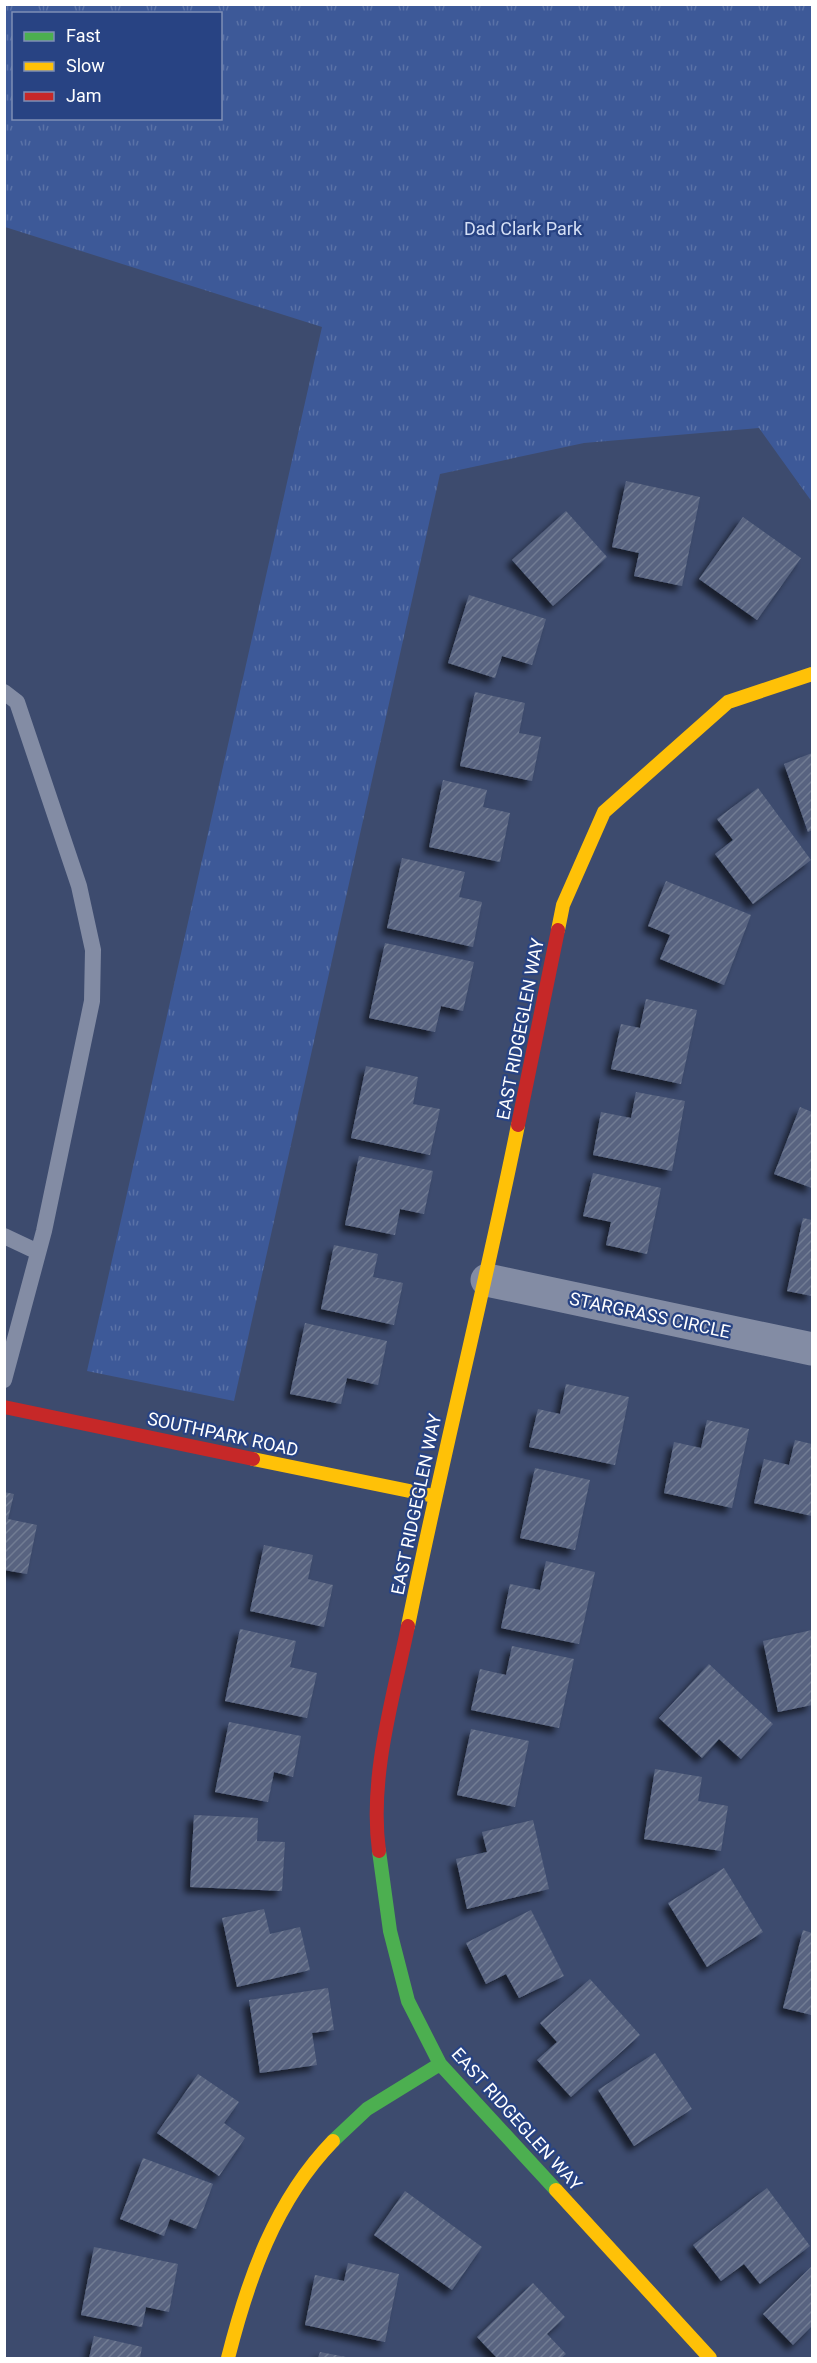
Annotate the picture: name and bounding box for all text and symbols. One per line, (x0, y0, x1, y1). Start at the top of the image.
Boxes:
legend (12, 12, 222, 120)
text: Fast (66, 25, 101, 46)
text: Slow (66, 55, 105, 76)
text: Jam (66, 85, 102, 106)
park label: Dad Clark Park (464, 218, 583, 239)
street label: EAST RIDGEGLEN WAY (492, 936, 548, 1122)
street label: STARGRASS CIRCLE (568, 1288, 732, 1342)
street label: SOUTHPARK ROAD (146, 1408, 300, 1460)
street label: EAST RIDGEGLEN WAY (387, 1411, 446, 1596)
street label: EAST RIDGEGLEN WAY (447, 2043, 587, 2195)

